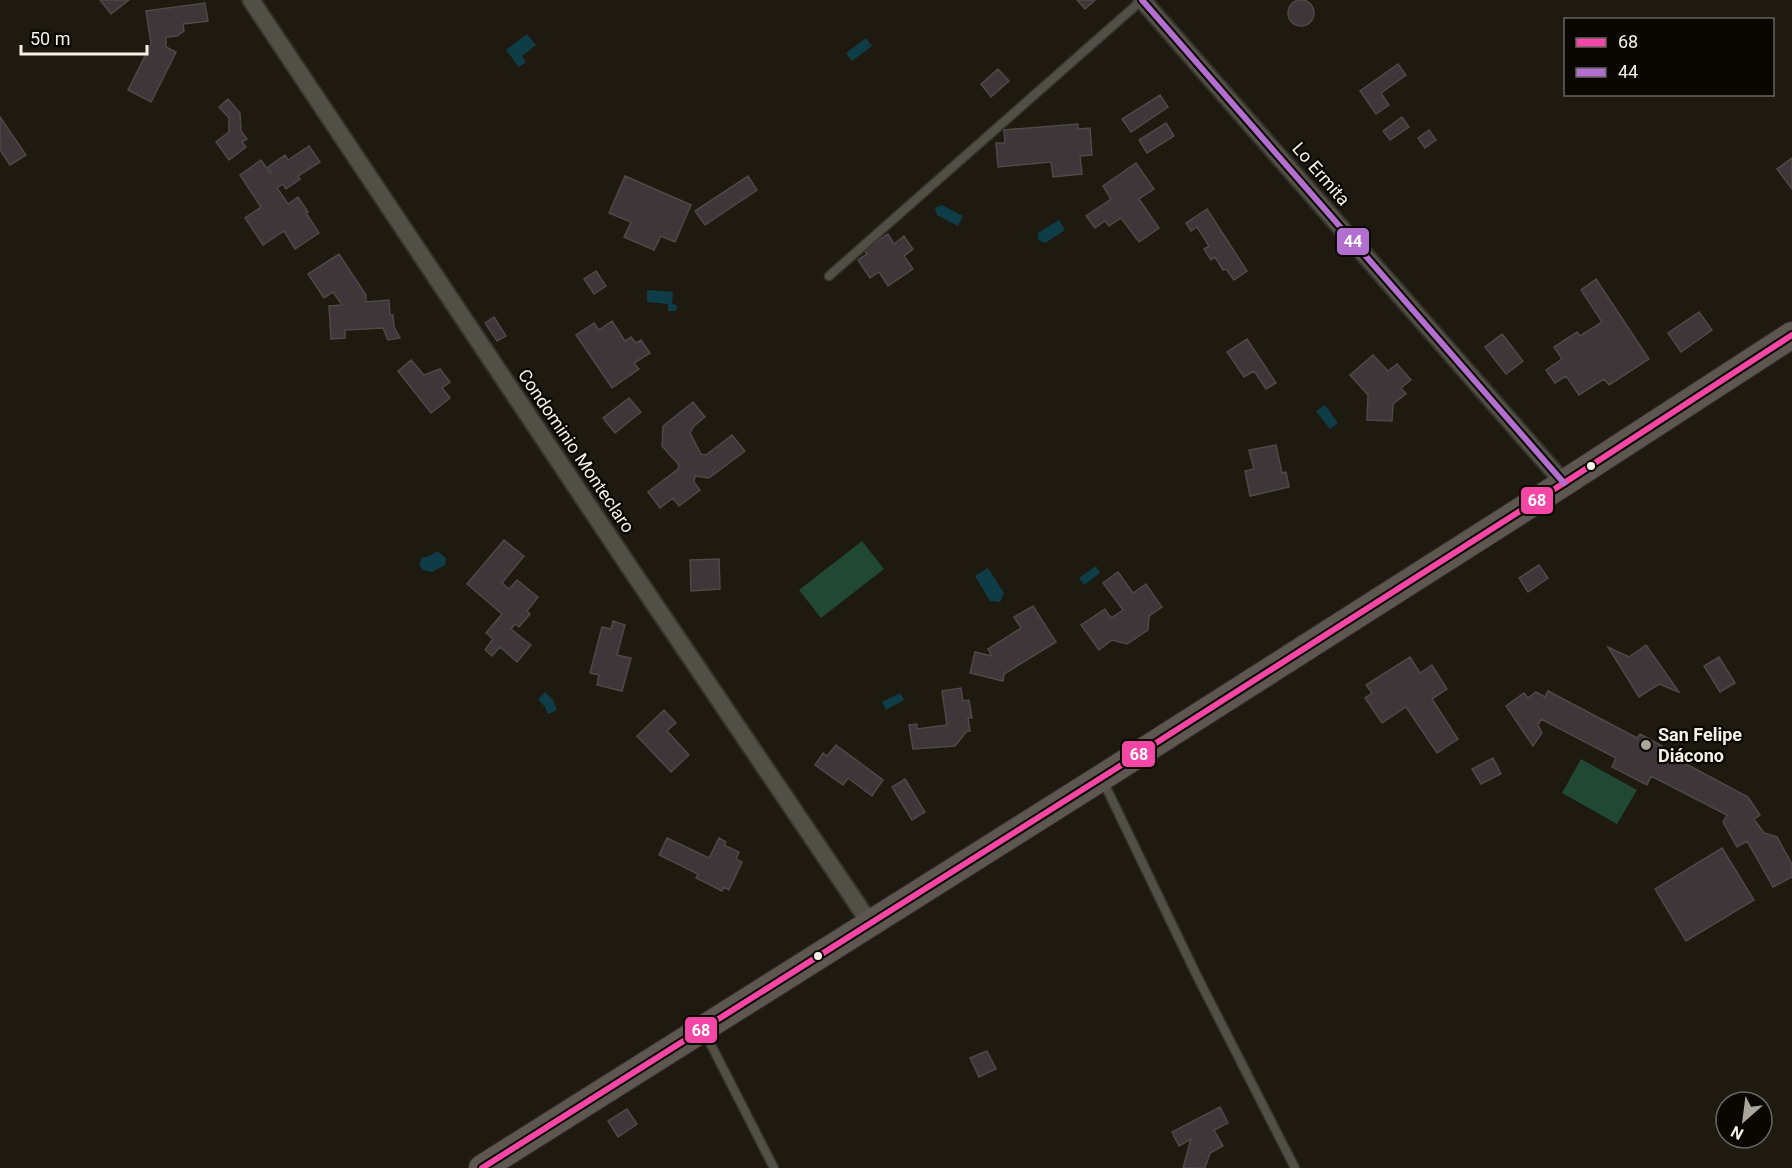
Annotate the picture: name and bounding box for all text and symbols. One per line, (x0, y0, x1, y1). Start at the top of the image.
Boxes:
scale bar (21, 18, 147, 56)
legend (1564, 18, 1774, 96)
text: 50 m (30, 28, 70, 49)
text: 68 (1618, 31, 1638, 52)
text: 44 (1618, 61, 1638, 82)
street label: Lo Ermita (1288, 138, 1354, 209)
line badge: 44 (1336, 227, 1370, 256)
text: 44 (1344, 232, 1362, 251)
street label: Condominio Monteclaro (514, 365, 639, 536)
unlabelled marker (1585, 460, 1597, 472)
line badge: 68 (1520, 486, 1554, 515)
text: 68 (1528, 491, 1546, 510)
place label: San Felipe Diácono (1658, 724, 1742, 766)
marker: San Felipe Diácono (1639, 738, 1653, 752)
line badge: 68 (1121, 740, 1156, 768)
text: 68 (1130, 745, 1148, 764)
unlabelled marker (812, 950, 824, 962)
line badge: 68 (684, 1016, 718, 1044)
text: 68 (692, 1021, 710, 1040)
north arrow (1714, 1090, 1774, 1150)
text: N (1728, 1122, 1747, 1144)

